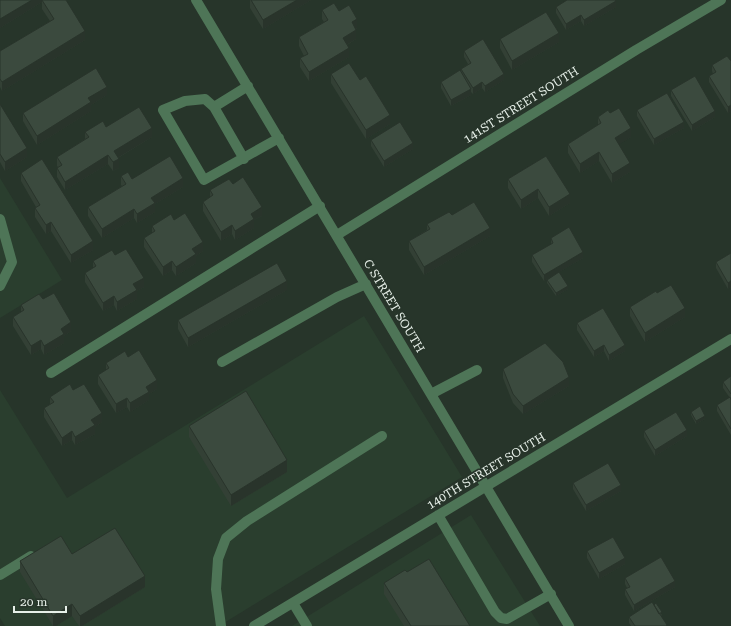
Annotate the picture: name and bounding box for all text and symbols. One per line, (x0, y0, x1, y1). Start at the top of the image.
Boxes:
street label: 141ST STREET SOUTH (461, 64, 581, 146)
street label: C STREET SOUTH (361, 257, 427, 355)
street label: 140TH STREET SOUTH (424, 430, 548, 512)
scale bar (14, 588, 66, 614)
text: 20 m (20, 595, 47, 609)

